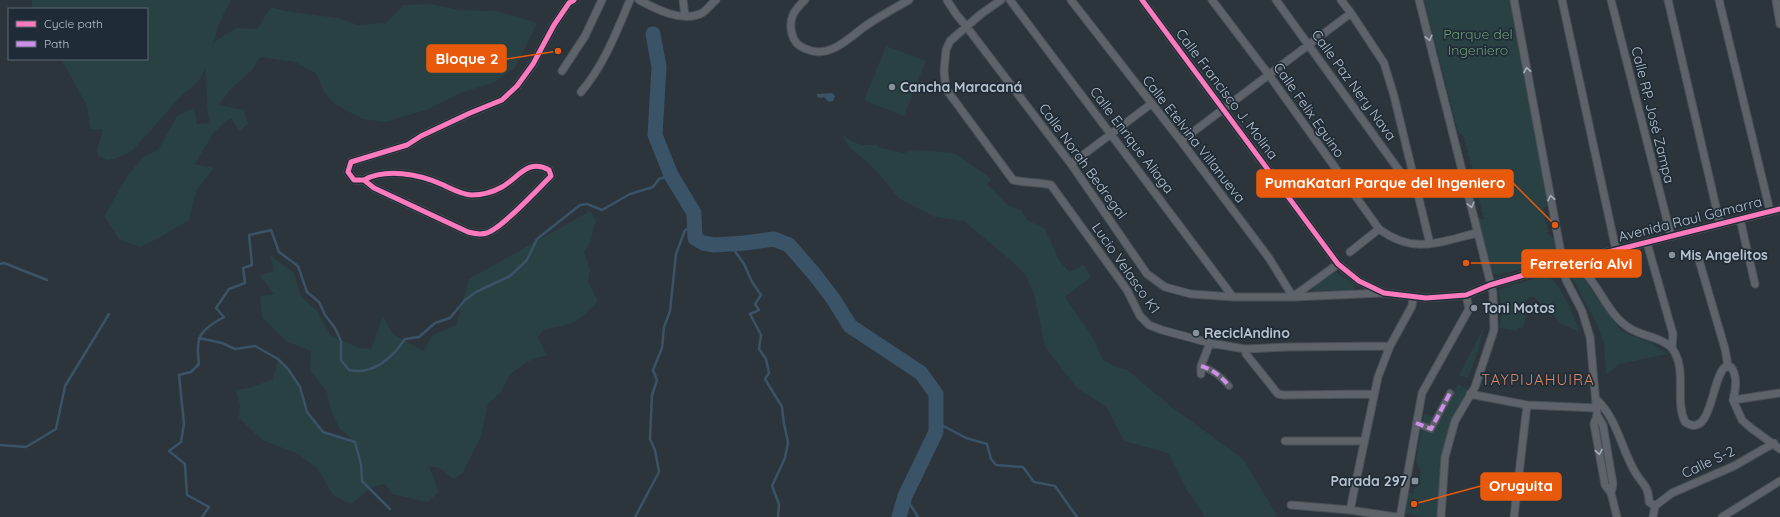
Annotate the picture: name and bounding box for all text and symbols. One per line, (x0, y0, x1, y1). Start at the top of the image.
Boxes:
legend (8, 8, 148, 60)
text: Cycle path (44, 16, 103, 31)
street label: Calle Francisco J. Molina (1172, 25, 1282, 163)
park label: Parque del Ingeniero (1443, 25, 1513, 59)
street label: Calle Paz Nery Nava (1308, 26, 1400, 144)
one-way arrow (1424, 34, 1433, 41)
text: Path (44, 36, 69, 51)
callout: Bloque 2 (427, 45, 506, 72)
street label: Calle RP. José Zampa (1627, 45, 1679, 185)
text: Bloque 2 (436, 49, 498, 68)
street label: Calle Felix Eguino (1269, 59, 1349, 161)
one-way arrow (1523, 67, 1532, 73)
street label: Calle Etelvina Villanueva (1139, 72, 1249, 206)
place label: Cancha Maracaná (900, 78, 1022, 96)
marker: Cancha Maracaná (887, 82, 897, 92)
street label: Calle Enrique Aliaga (1086, 83, 1178, 197)
street label: Calle Norah Bedregal (1035, 100, 1131, 222)
callout: PumaKatari Parque del Ingeniero (1257, 170, 1513, 197)
text: PumaKatari Parque del Ingeniero (1265, 173, 1505, 192)
street label: Avenida Raul Gamarra (1616, 192, 1764, 246)
one-way arrow (1547, 194, 1555, 201)
one-way arrow (1466, 201, 1474, 208)
street label: Lucio Velasco K1 (1088, 219, 1164, 317)
place label: Mis Angelitos (1680, 246, 1768, 264)
callout: Ferretería Alvi (1522, 250, 1641, 277)
marker: Mis Angelitos (1667, 250, 1677, 260)
text: Ferretería Alvi (1530, 254, 1632, 273)
place label: Toni Motos (1482, 299, 1555, 317)
marker: Toni Motos (1469, 303, 1479, 313)
place label: ReciclAndino (1204, 324, 1290, 342)
marker: ReciclAndino (1191, 328, 1201, 338)
district label: TAYPIJAHUIRA (1481, 370, 1595, 389)
street label: Calle S-2 (1678, 442, 1738, 482)
one-way arrow (1595, 449, 1603, 456)
place label: Parada 297 (1330, 472, 1407, 490)
callout: Oruguita (1481, 473, 1561, 500)
marker: Parada 297 (1410, 476, 1420, 486)
text: Oruguita (1489, 476, 1553, 495)

